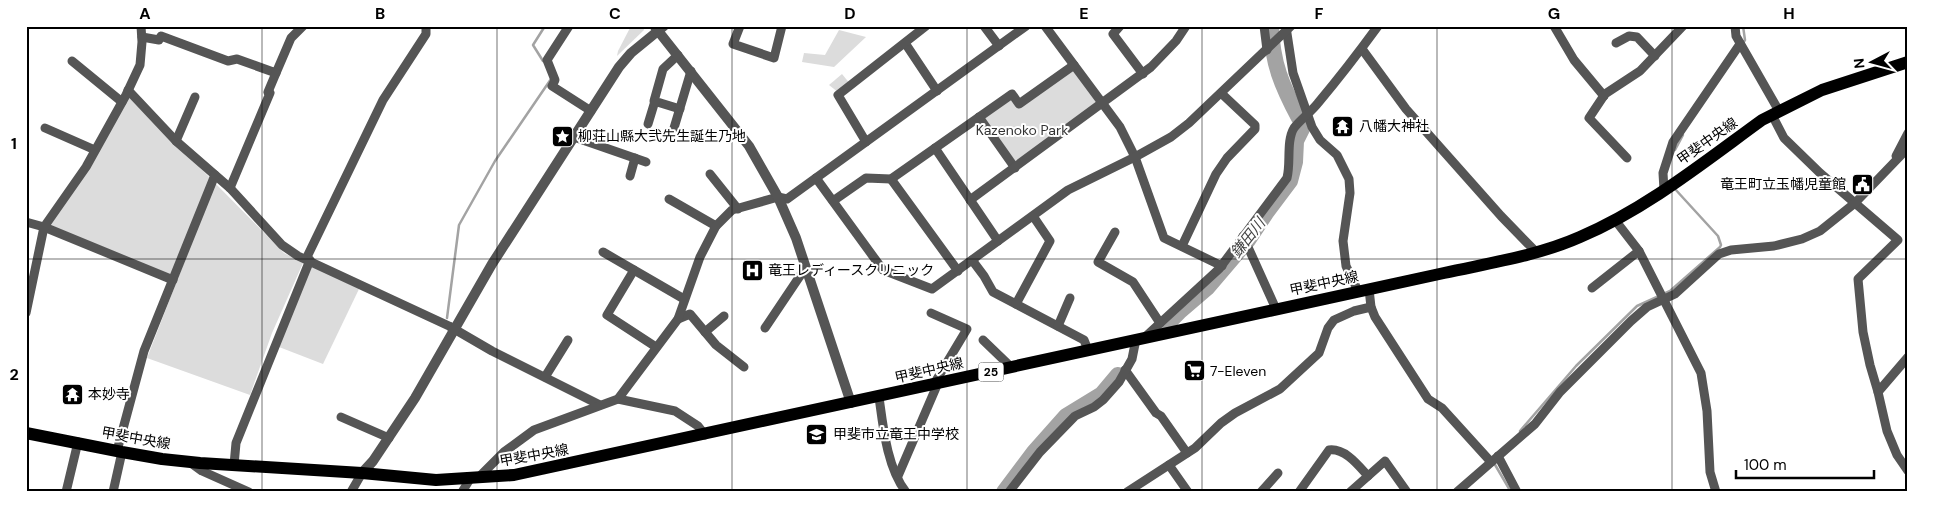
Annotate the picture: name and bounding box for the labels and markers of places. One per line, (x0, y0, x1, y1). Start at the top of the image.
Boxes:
temple icon: 八幡大神社 (1331, 114, 1355, 138)
place label: 八幡大神社 (1359, 117, 1429, 135)
place icon: 柳荘山縣大弐先生誕生乃地 (550, 124, 574, 148)
place label: 柳荘山縣大弐先生誕生乃地 (578, 127, 746, 145)
public building icon: 竜王町立玉幡児童館 (1850, 172, 1874, 196)
place label: 竜王町立玉幡児童館 (1720, 175, 1846, 193)
hospital icon: 竜王レディースクリニック (740, 258, 764, 282)
place label: 竜王レディースクリニック (768, 261, 934, 279)
supermarket icon: 7-Eleven (1182, 359, 1206, 383)
place label: 7-Eleven (1210, 362, 1266, 380)
temple icon: 本妙寺 (60, 382, 84, 406)
place label: 本妙寺 (88, 385, 130, 403)
school or university icon: 甲斐市立竜王中学校 (805, 422, 829, 446)
place label: 甲斐市立竜王中学校 (833, 425, 959, 443)

